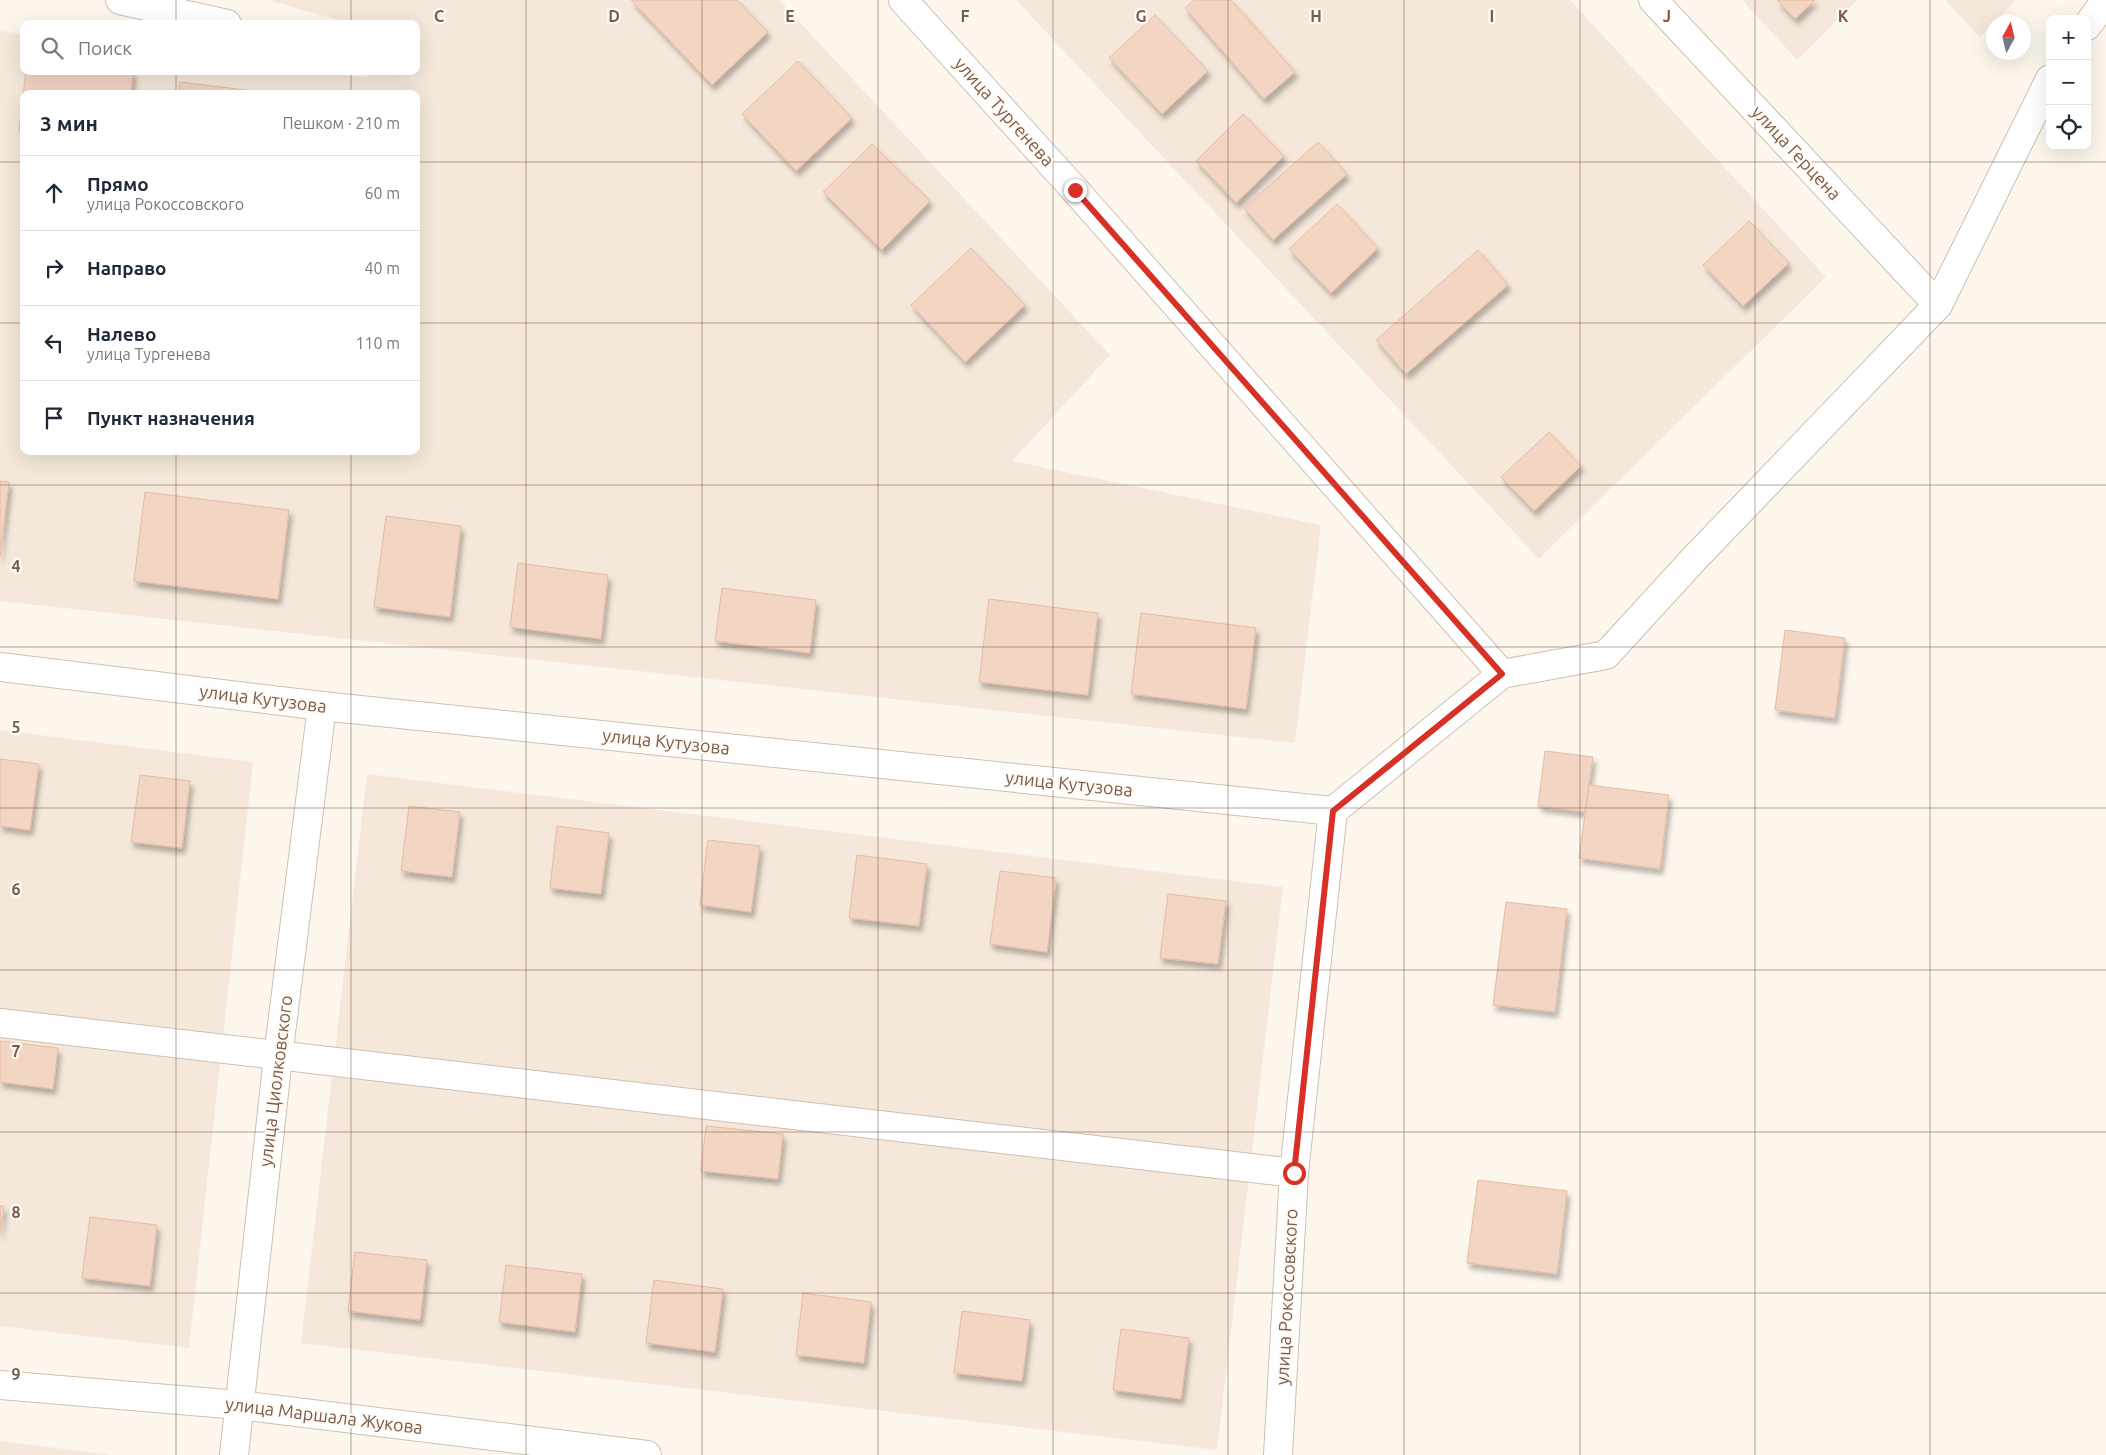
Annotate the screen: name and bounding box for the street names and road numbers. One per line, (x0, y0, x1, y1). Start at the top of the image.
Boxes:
street label: улица Тургенева (951, 53, 1059, 170)
street label: улица Герцена (1748, 101, 1845, 203)
street label: улица Кутузова (198, 680, 328, 716)
street label: улица Кутузова (601, 724, 731, 758)
street label: улица Кутузова (1004, 766, 1134, 800)
street label: улица Циолковского (255, 994, 295, 1168)
street label: улица Рокоссовского (1271, 1208, 1301, 1386)
street label: улица Маршала Жукова (224, 1393, 424, 1437)

